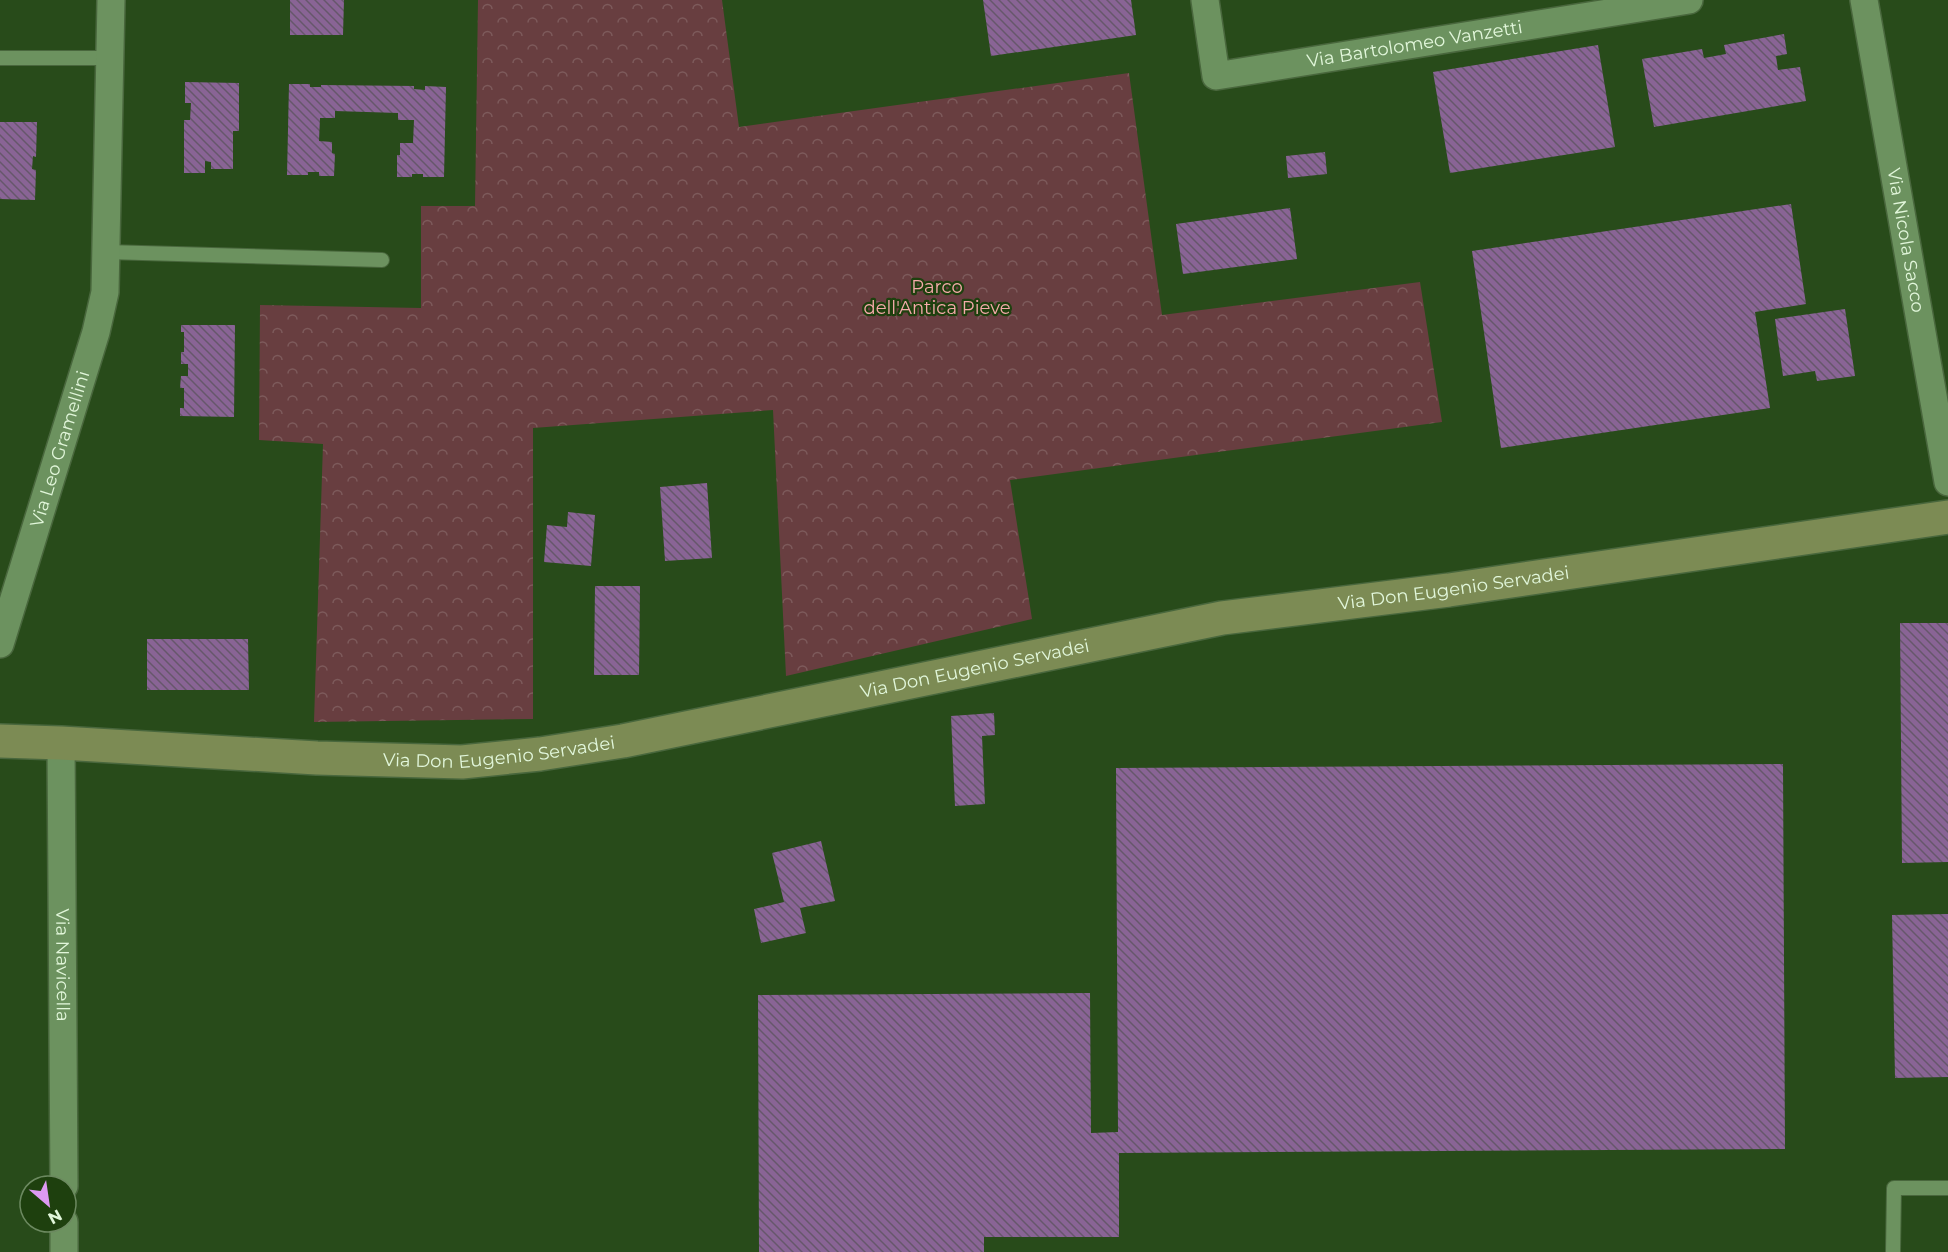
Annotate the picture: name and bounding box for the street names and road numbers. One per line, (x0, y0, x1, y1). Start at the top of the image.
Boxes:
street label: Via Bartolomeo Vanzetti (1305, 16, 1524, 72)
street label: Via Nicola Sacco (1882, 166, 1929, 314)
street label: Via Leo Gramellini (26, 368, 94, 530)
street label: Via Don Eugenio Servadei (1337, 562, 1571, 615)
street label: Via Don Eugenio Servadei (858, 635, 1091, 703)
street label: Via Don Eugenio Servadei (383, 731, 616, 773)
street label: Via Navicella (51, 908, 74, 1022)

